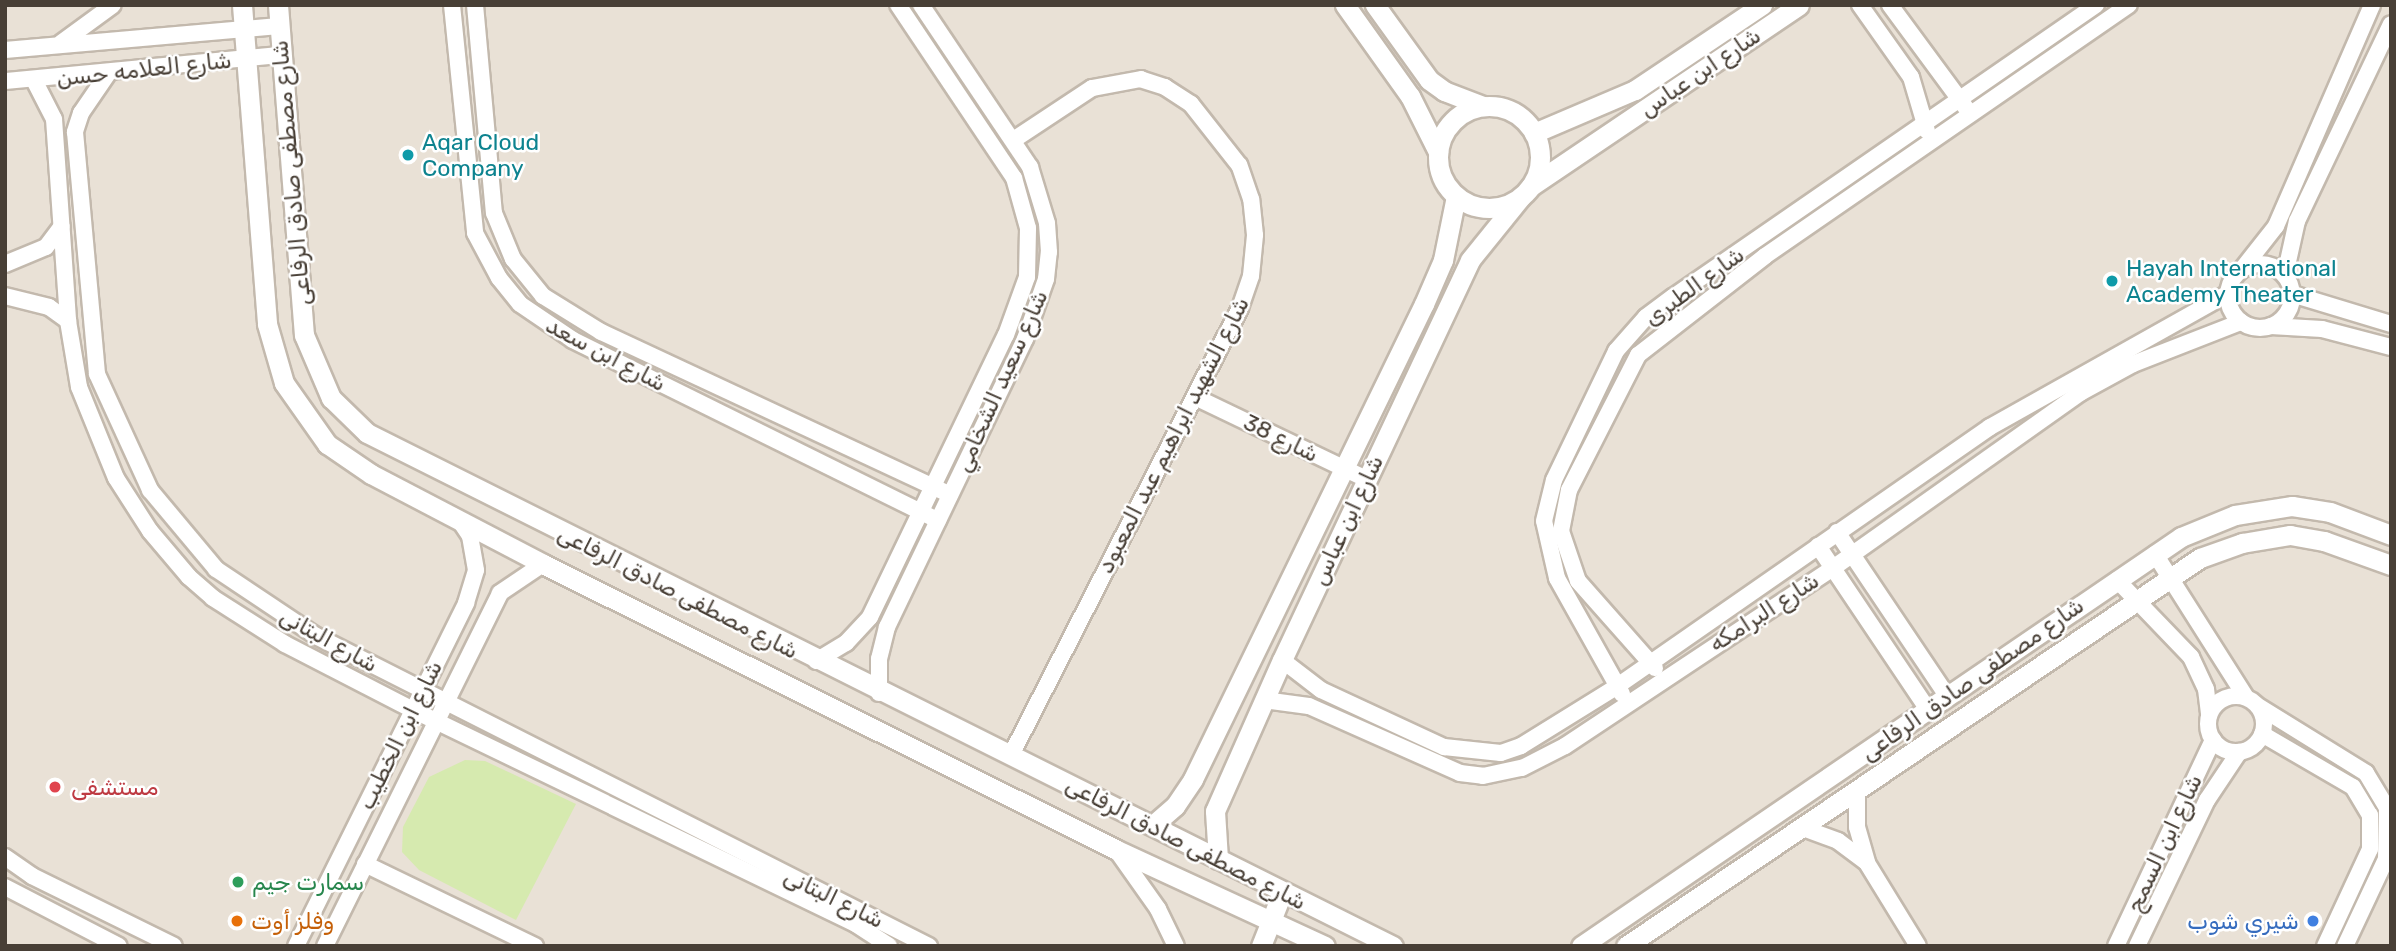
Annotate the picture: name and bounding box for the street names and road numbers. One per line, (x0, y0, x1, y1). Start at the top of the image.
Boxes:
street label: شارع ابن عباس (1634, 21, 1766, 123)
street label: شارع مصطفى صادق الرفاعى (266, 39, 316, 307)
street label: شارع العلامه حسن (55, 46, 233, 92)
street label: شارع الطبرى (1639, 240, 1749, 332)
street label: شارع سعيد الشخامي (948, 286, 1054, 476)
street label: شارع الشهيد ابراهيم عبد المعبود (1091, 292, 1255, 578)
street label: شارع ابن سعد (541, 311, 671, 397)
street label: شارع 38 (1239, 408, 1323, 468)
street label: شارع ابن عباس (1305, 451, 1389, 589)
street label: شارع مصطفى صادق الرفاعى (553, 519, 803, 665)
street label: شارع البرامكه (1704, 566, 1824, 658)
street label: شارع مصطفى صادق الرفاعى (1855, 591, 2089, 767)
street label: شارع البتانى (275, 602, 383, 678)
street label: شارع ابن الخطيب (352, 656, 448, 814)
street label: شارع مصطفى صادق الرفاعى (1061, 770, 1311, 916)
street label: شارع ابن السمح (2120, 770, 2208, 916)
street label: شارع البتانى (779, 862, 889, 934)

